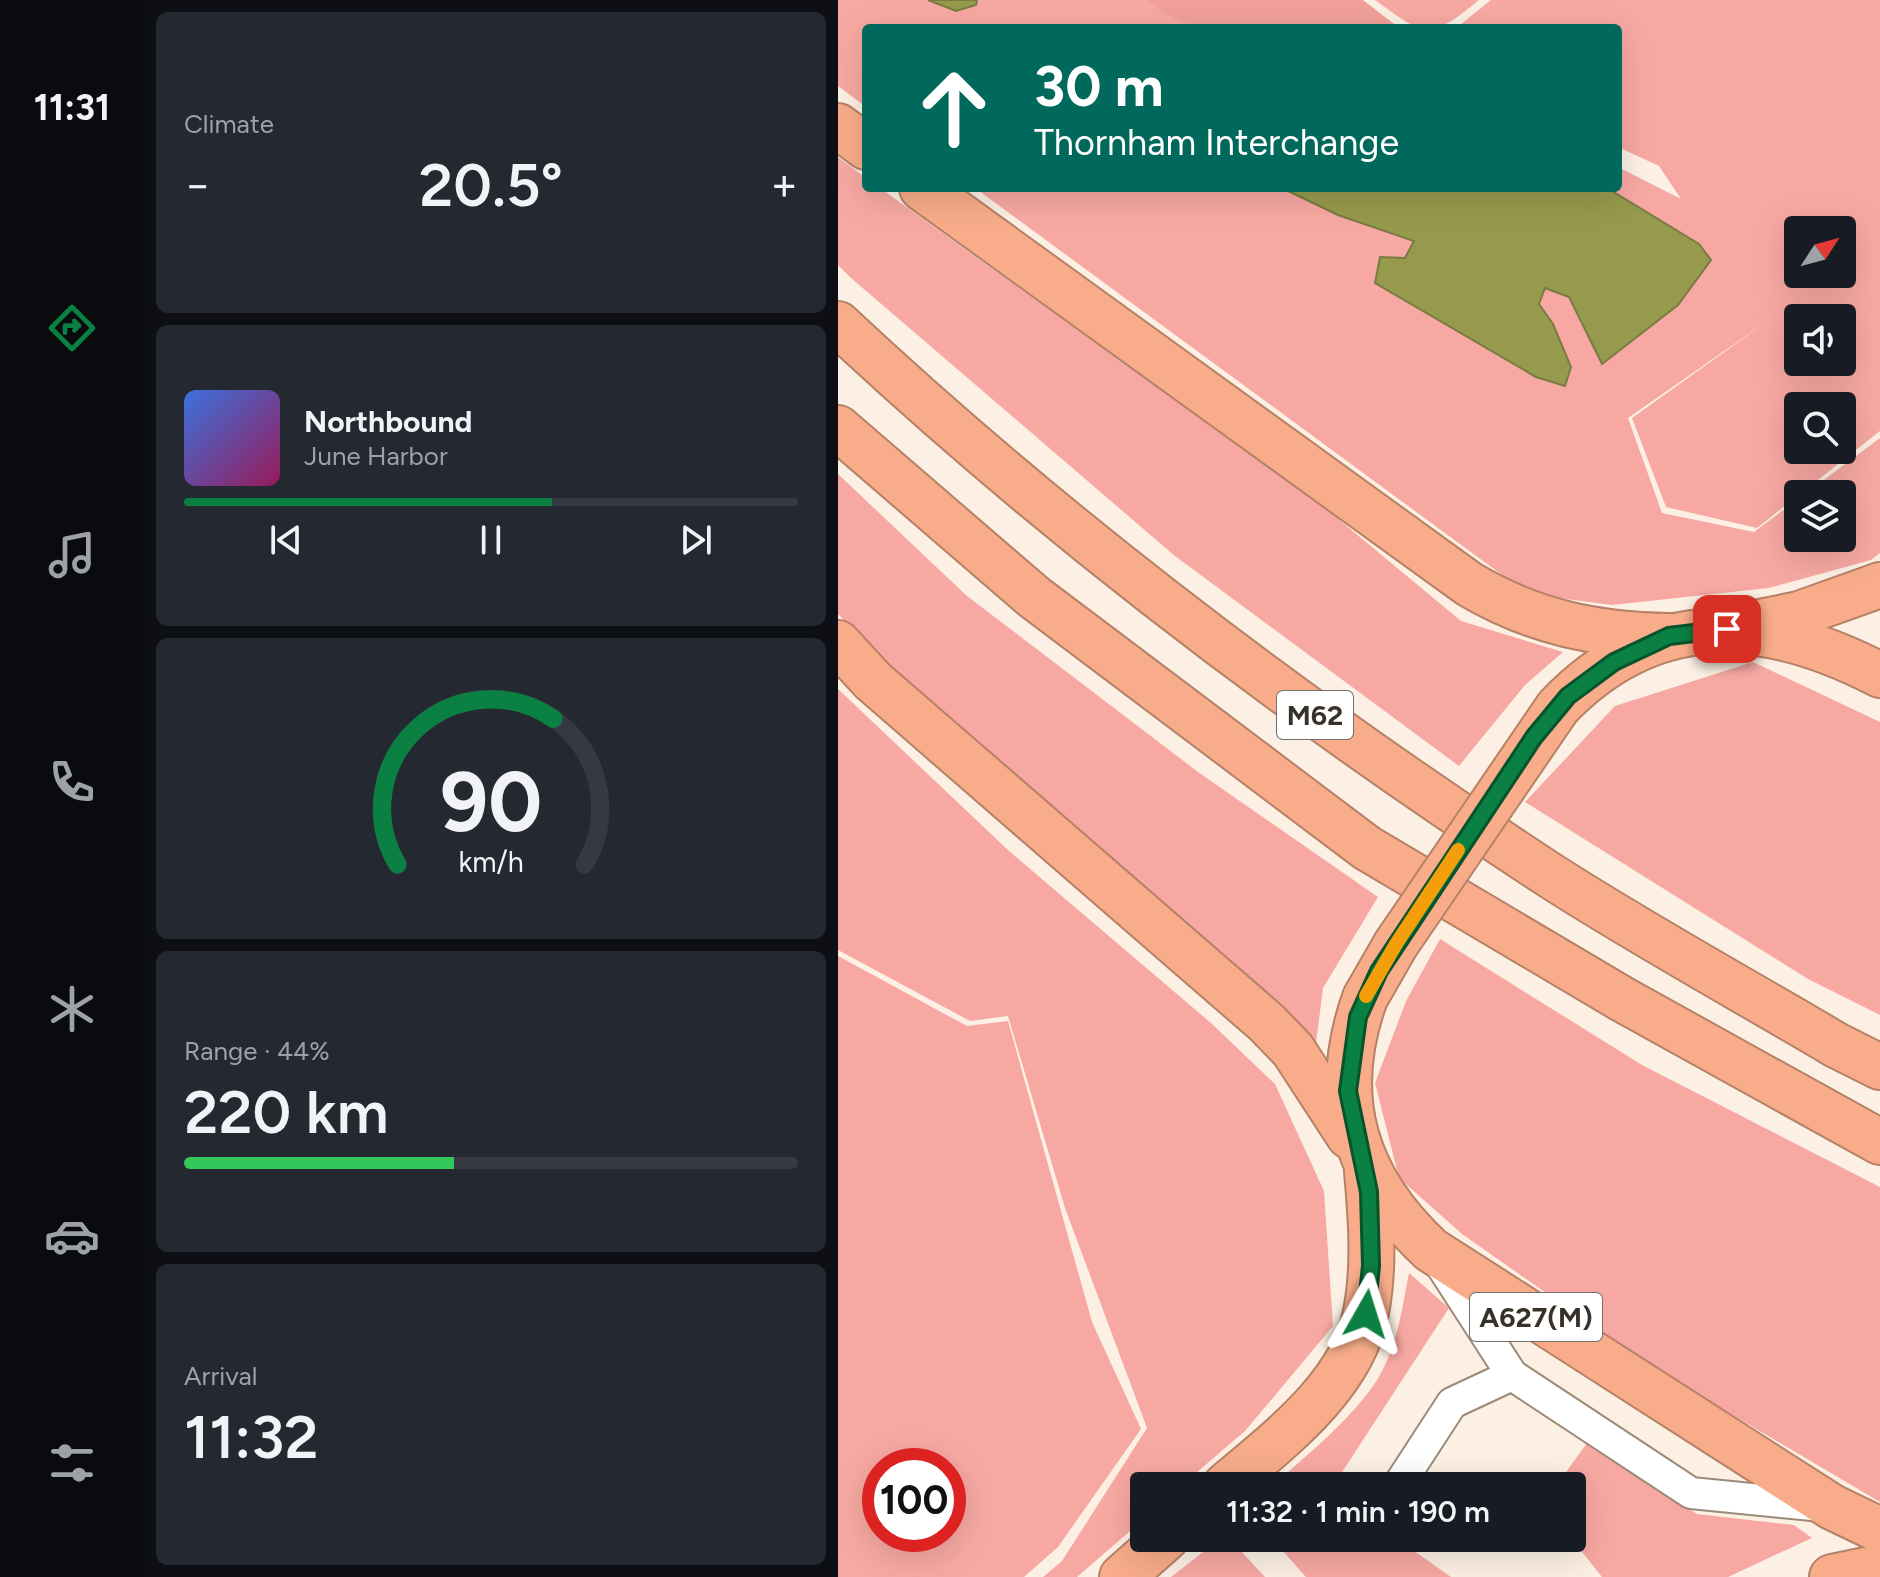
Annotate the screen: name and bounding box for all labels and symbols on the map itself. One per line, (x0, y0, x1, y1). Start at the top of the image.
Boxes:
north arrow (1784, 216, 1856, 288)
pin (1693, 595, 1761, 663)
road number: M62 (1277, 691, 1353, 739)
position arrow (1324, 1272, 1408, 1356)
road number: A627(M) (1470, 1293, 1602, 1341)
speed limit sign: 100 (862, 1448, 966, 1552)

